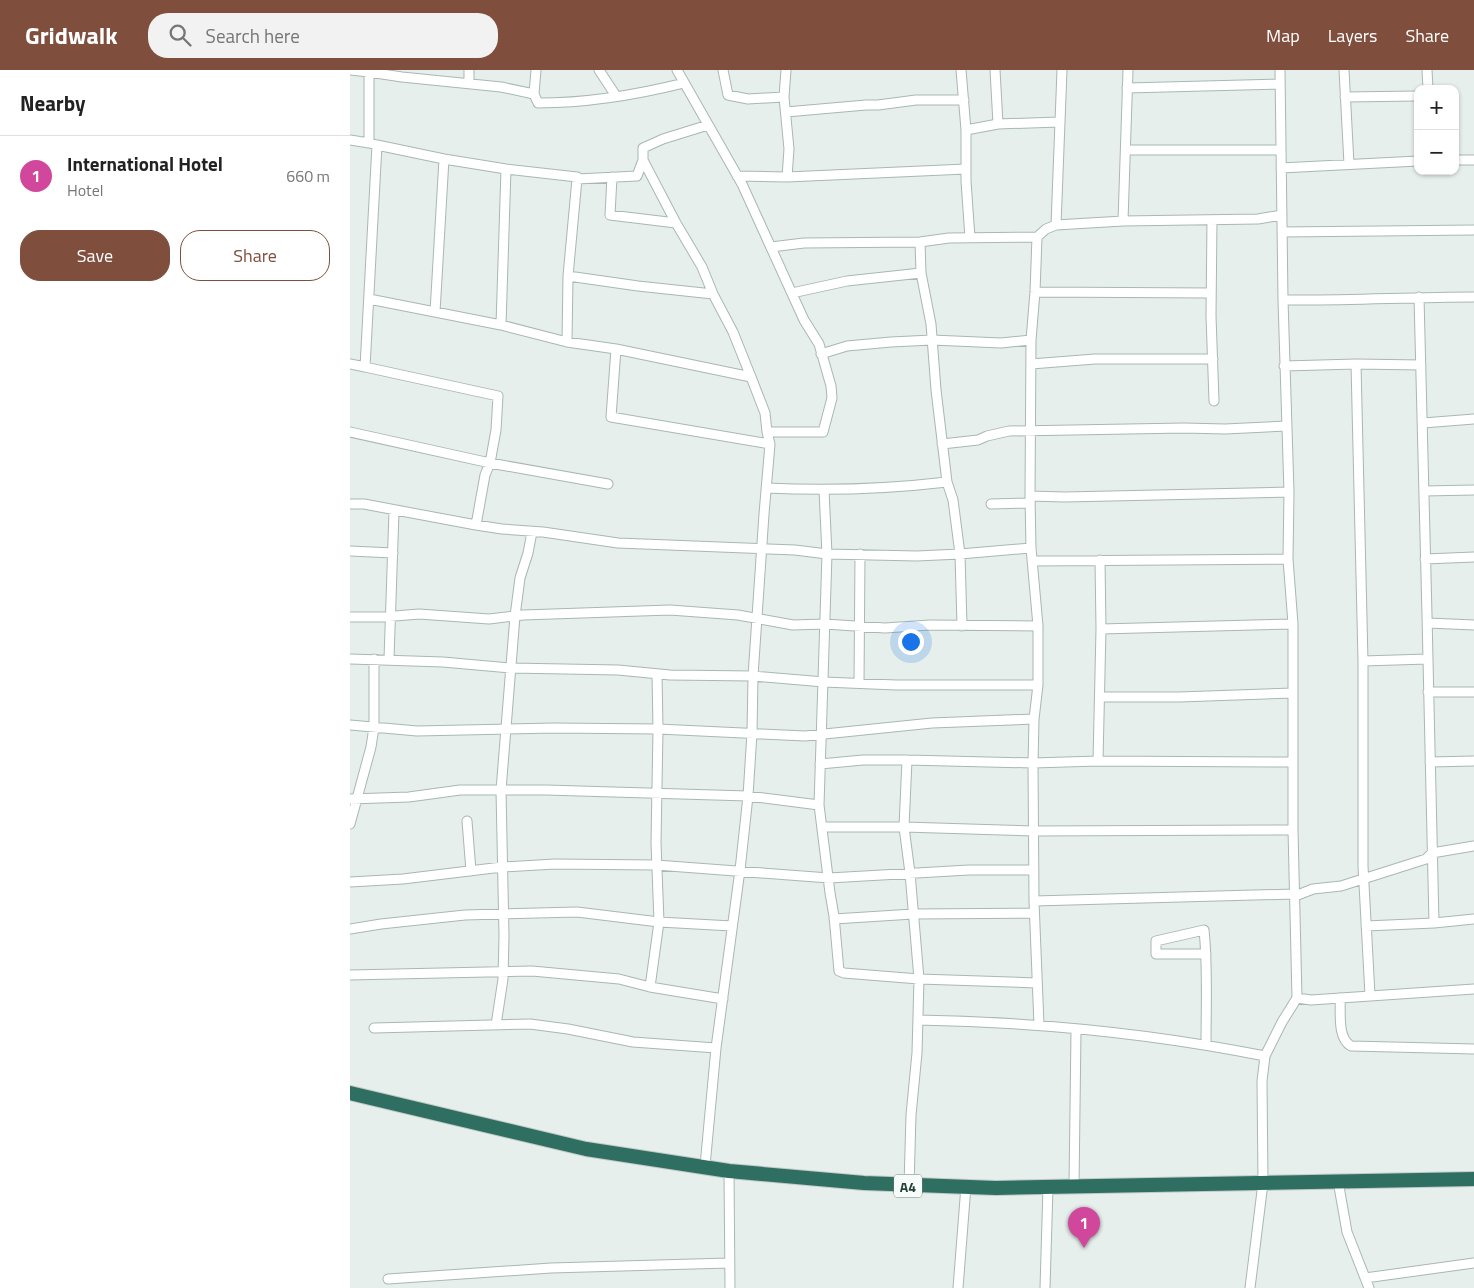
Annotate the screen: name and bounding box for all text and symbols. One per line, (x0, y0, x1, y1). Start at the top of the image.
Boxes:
search box (148, 13, 498, 58)
text: Gridwalk (25, 17, 118, 53)
icon: search (166, 21, 194, 49)
text: Search here (206, 21, 300, 50)
text: Map (1266, 22, 1300, 49)
text: Layers (1328, 22, 1377, 49)
text: Share (1405, 22, 1449, 49)
map controls (1414, 85, 1459, 175)
button: + (1414, 85, 1459, 130)
text: Nearby (20, 87, 85, 119)
button: − (1414, 130, 1459, 175)
text: International Hotel (67, 149, 223, 178)
text: 1 (32, 164, 40, 188)
text: 660 m (286, 164, 330, 188)
text: Hotel (67, 178, 104, 202)
button: Save (20, 230, 170, 281)
button: Share (180, 230, 330, 281)
your location (898, 629, 924, 655)
road number: A4 (894, 1174, 922, 1198)
pin: 1 (1068, 1207, 1100, 1248)

